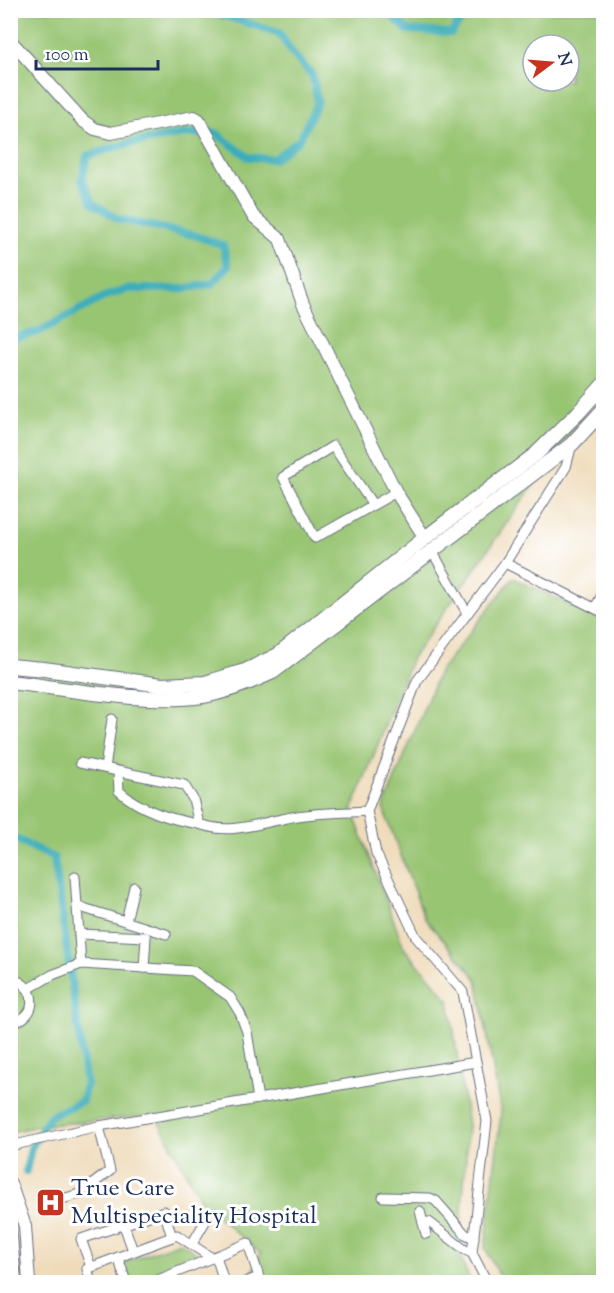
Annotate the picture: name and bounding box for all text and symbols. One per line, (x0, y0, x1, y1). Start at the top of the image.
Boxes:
scale bar (36, 33, 158, 71)
north arrow (521, 33, 581, 93)
text: 100 m (45, 43, 89, 69)
text: N (550, 50, 576, 69)
place label: True Care Multispeciality Hospital (71, 1172, 317, 1234)
hospital icon: True Care Multispeciality Hospital (34, 1187, 66, 1219)

